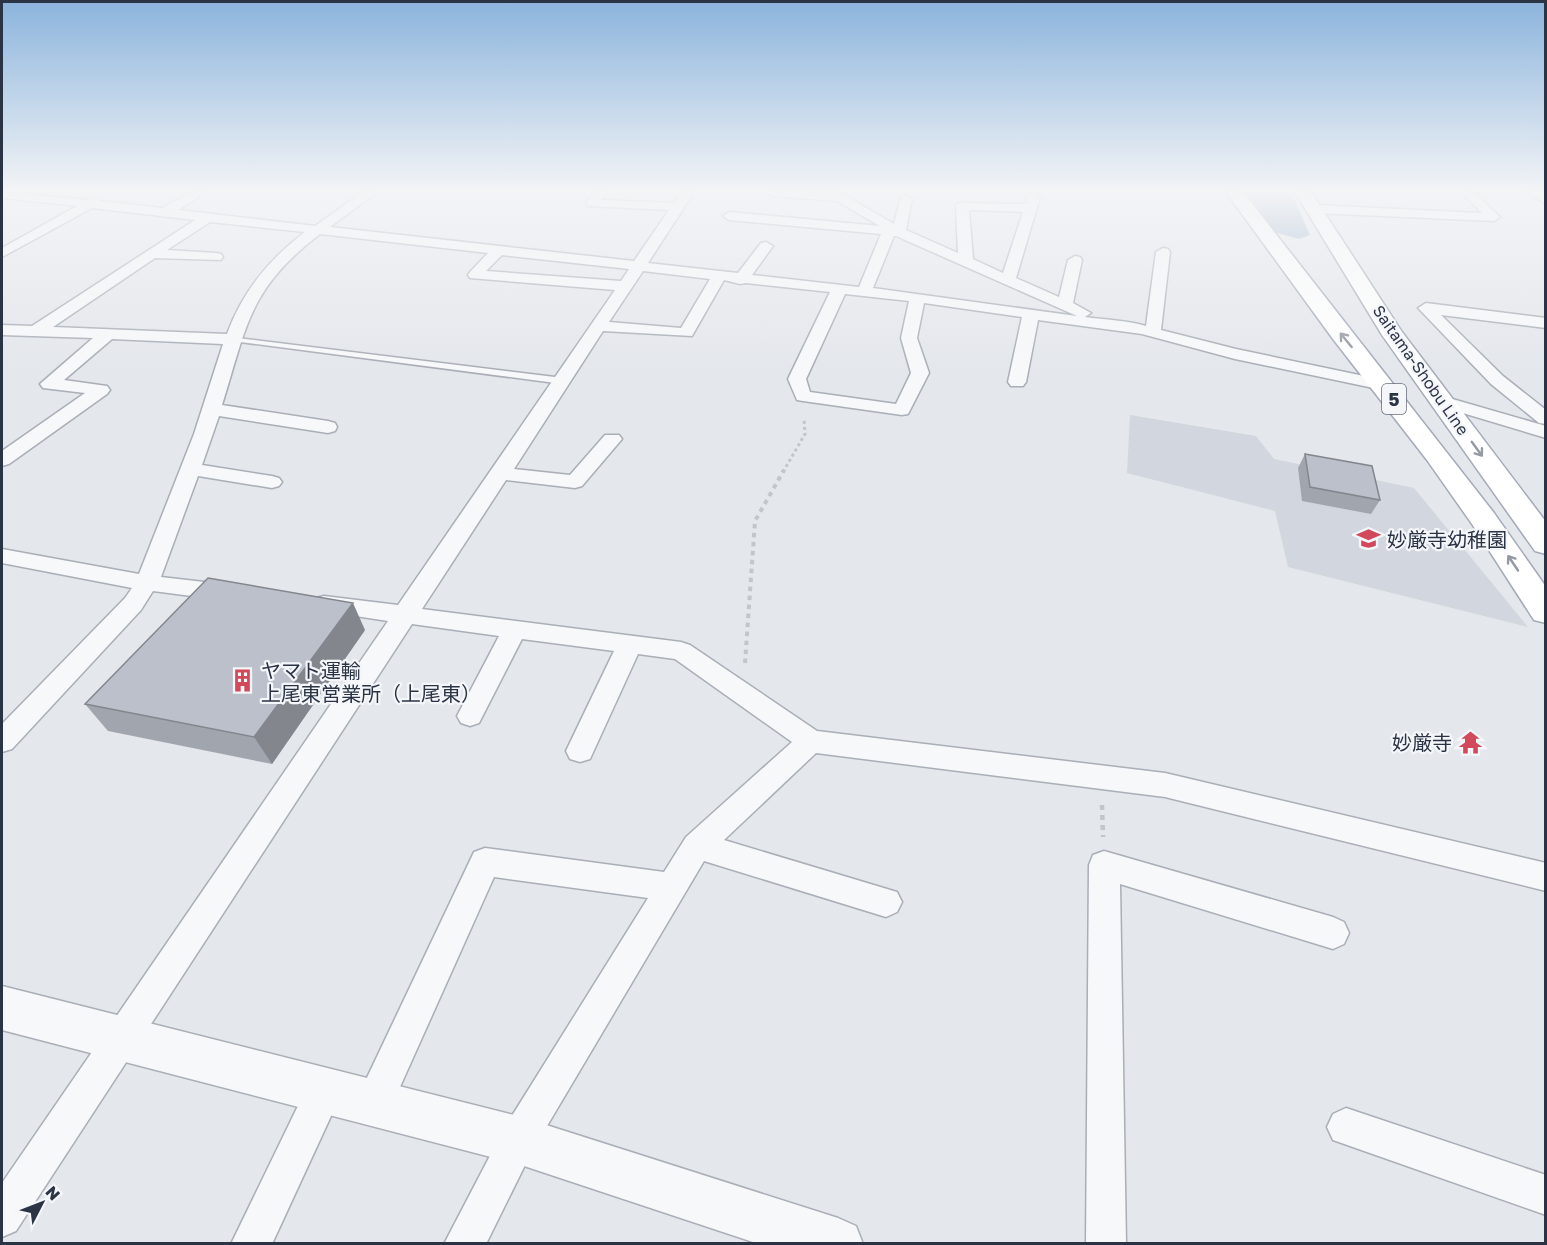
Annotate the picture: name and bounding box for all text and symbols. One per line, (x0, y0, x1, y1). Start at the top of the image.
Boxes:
street label: Saitama-Shobu Line (1369, 301, 1473, 439)
one-way arrow (1339, 332, 1352, 348)
road number: 5 (1382, 384, 1406, 414)
one-way arrow (1471, 440, 1483, 456)
school or university icon: 妙厳寺幼稚園 (1356, 526, 1382, 552)
place label: 妙厳寺幼稚園 (1387, 527, 1507, 551)
one-way arrow (1507, 556, 1519, 572)
place label: ヤマト運輸 上尾東営業所（上尾東） (261, 658, 481, 705)
building icon: ヤマト運輸 上尾東営業所（上尾東） (230, 668, 256, 694)
temple icon: 妙厳寺 (1457, 729, 1483, 755)
place label: 妙厳寺 (1392, 730, 1452, 754)
north arrow (12, 1173, 72, 1233)
text: N (42, 1182, 65, 1204)

